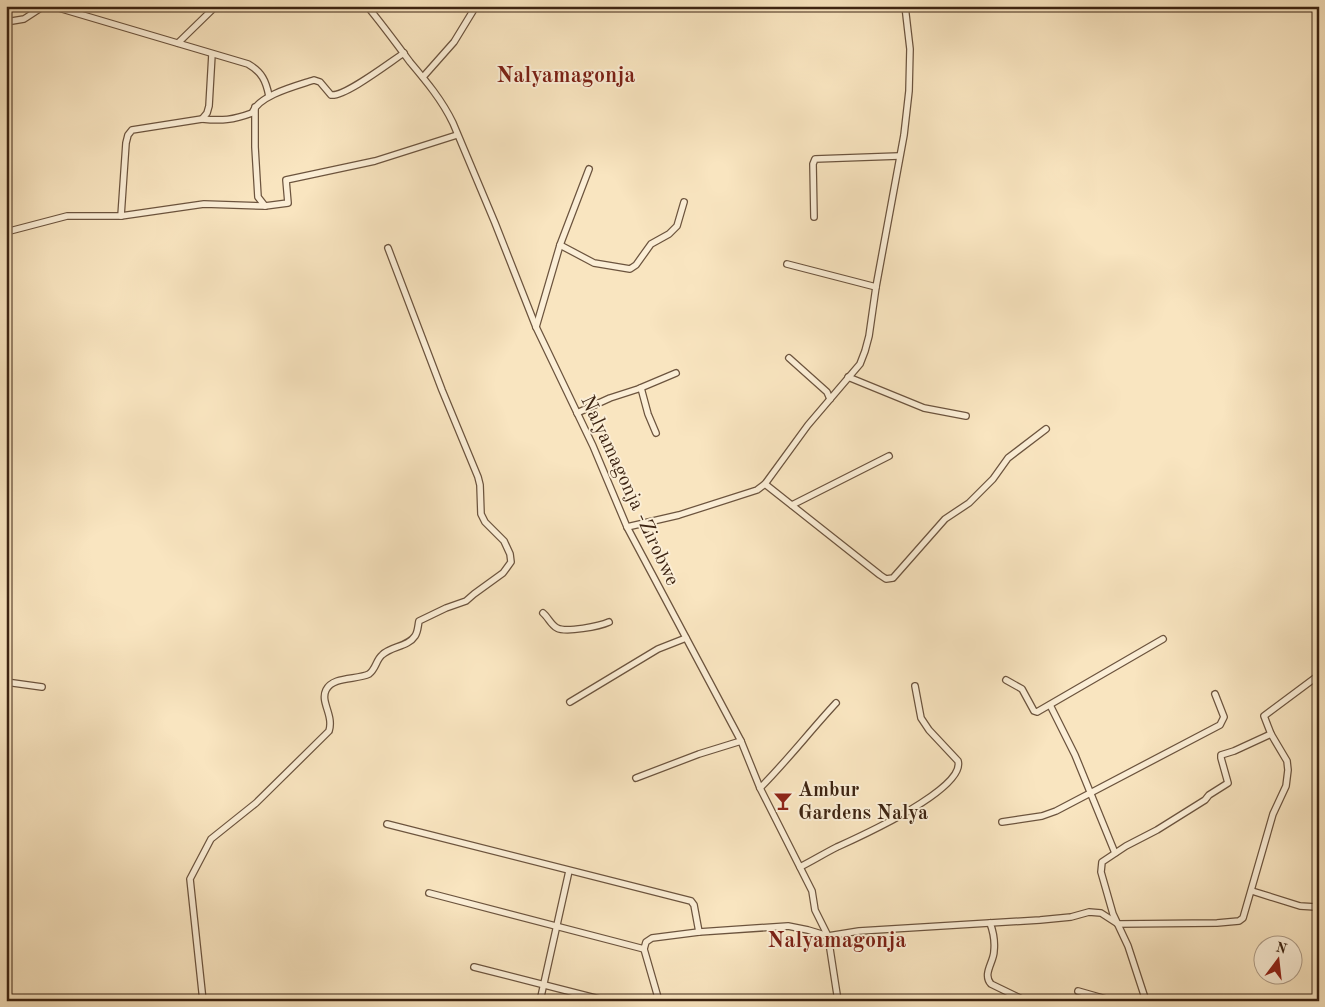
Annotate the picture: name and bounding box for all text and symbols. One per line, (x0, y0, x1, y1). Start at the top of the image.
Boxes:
district label: Nalyamagonja (496, 65, 636, 87)
street label: Nalyamagonja -Zirobwe (576, 393, 682, 589)
place label: Ambur Gardens Nalya (798, 781, 928, 824)
bar icon: Ambur Gardens Nalya (772, 790, 794, 812)
district label: Nalyamagonja (767, 930, 907, 952)
north arrow (1252, 934, 1302, 984)
text: N (1274, 940, 1288, 957)

